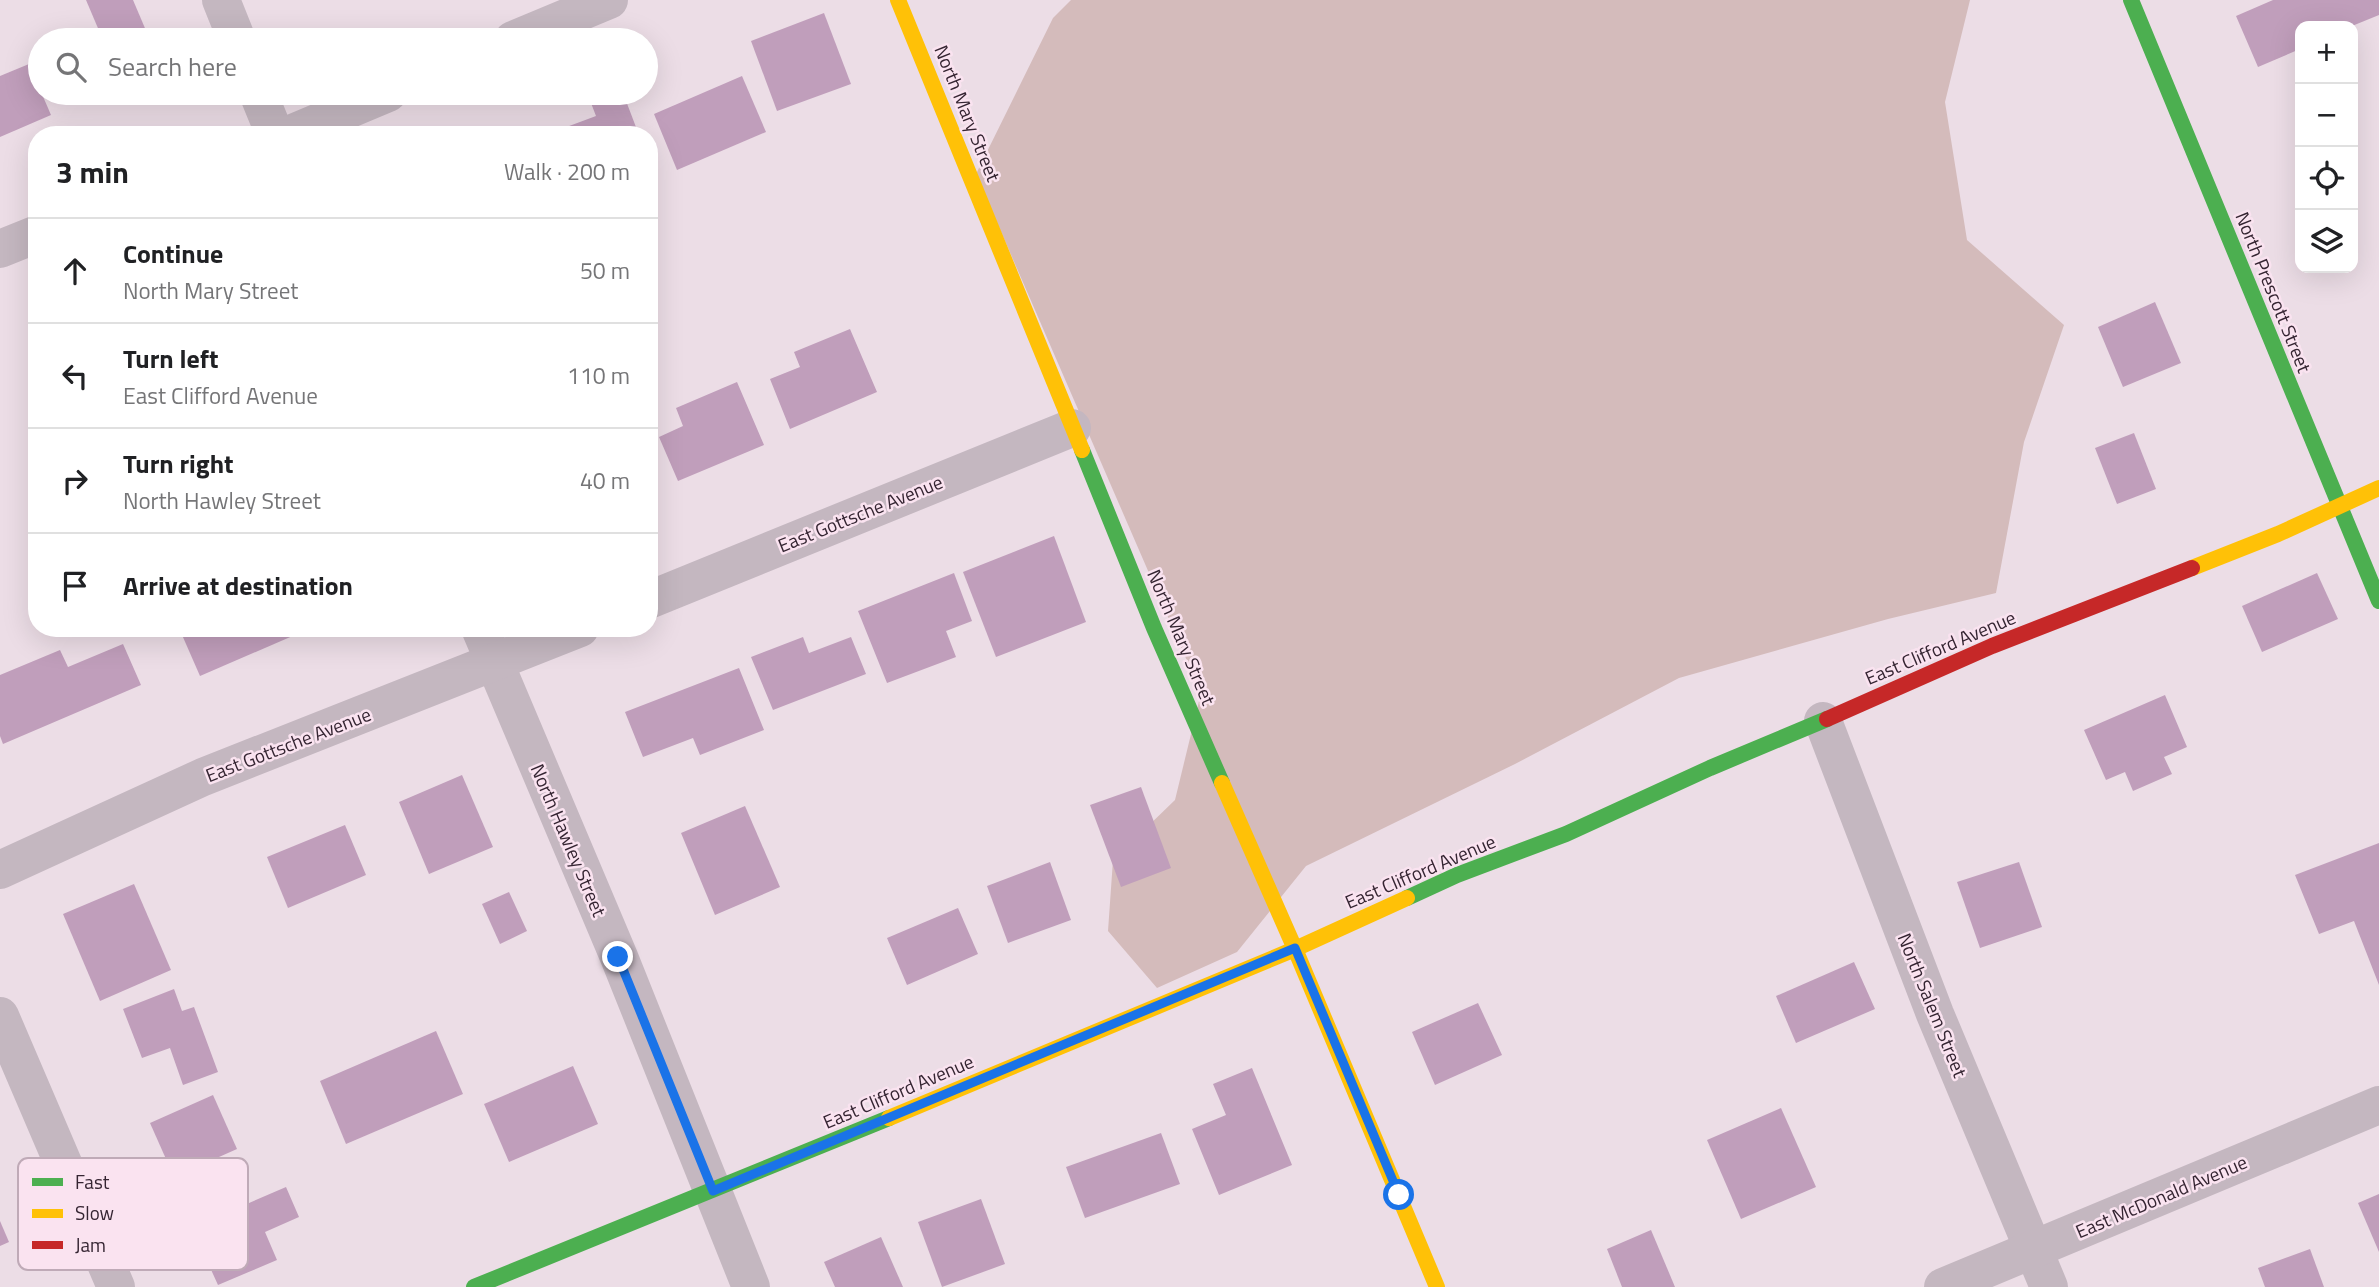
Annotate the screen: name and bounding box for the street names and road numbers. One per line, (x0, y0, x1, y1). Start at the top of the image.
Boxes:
street label: North Mary Street (927, 40, 1009, 186)
street label: North Prescott Street (2229, 207, 2320, 377)
street label: East Gottsche Avenue (773, 467, 947, 559)
street label: North Mary Street (1140, 565, 1224, 710)
street label: East Clifford Avenue (1860, 602, 2020, 692)
street label: East Gottsche Avenue (201, 699, 375, 789)
street label: North Hawley Street (524, 759, 614, 921)
street label: East Clifford Avenue (1340, 826, 1500, 916)
street label: North Salem Street (1891, 929, 1975, 1082)
street label: East Clifford Avenue (818, 1046, 978, 1136)
street label: East McDonald Avenue (2071, 1147, 2251, 1245)

